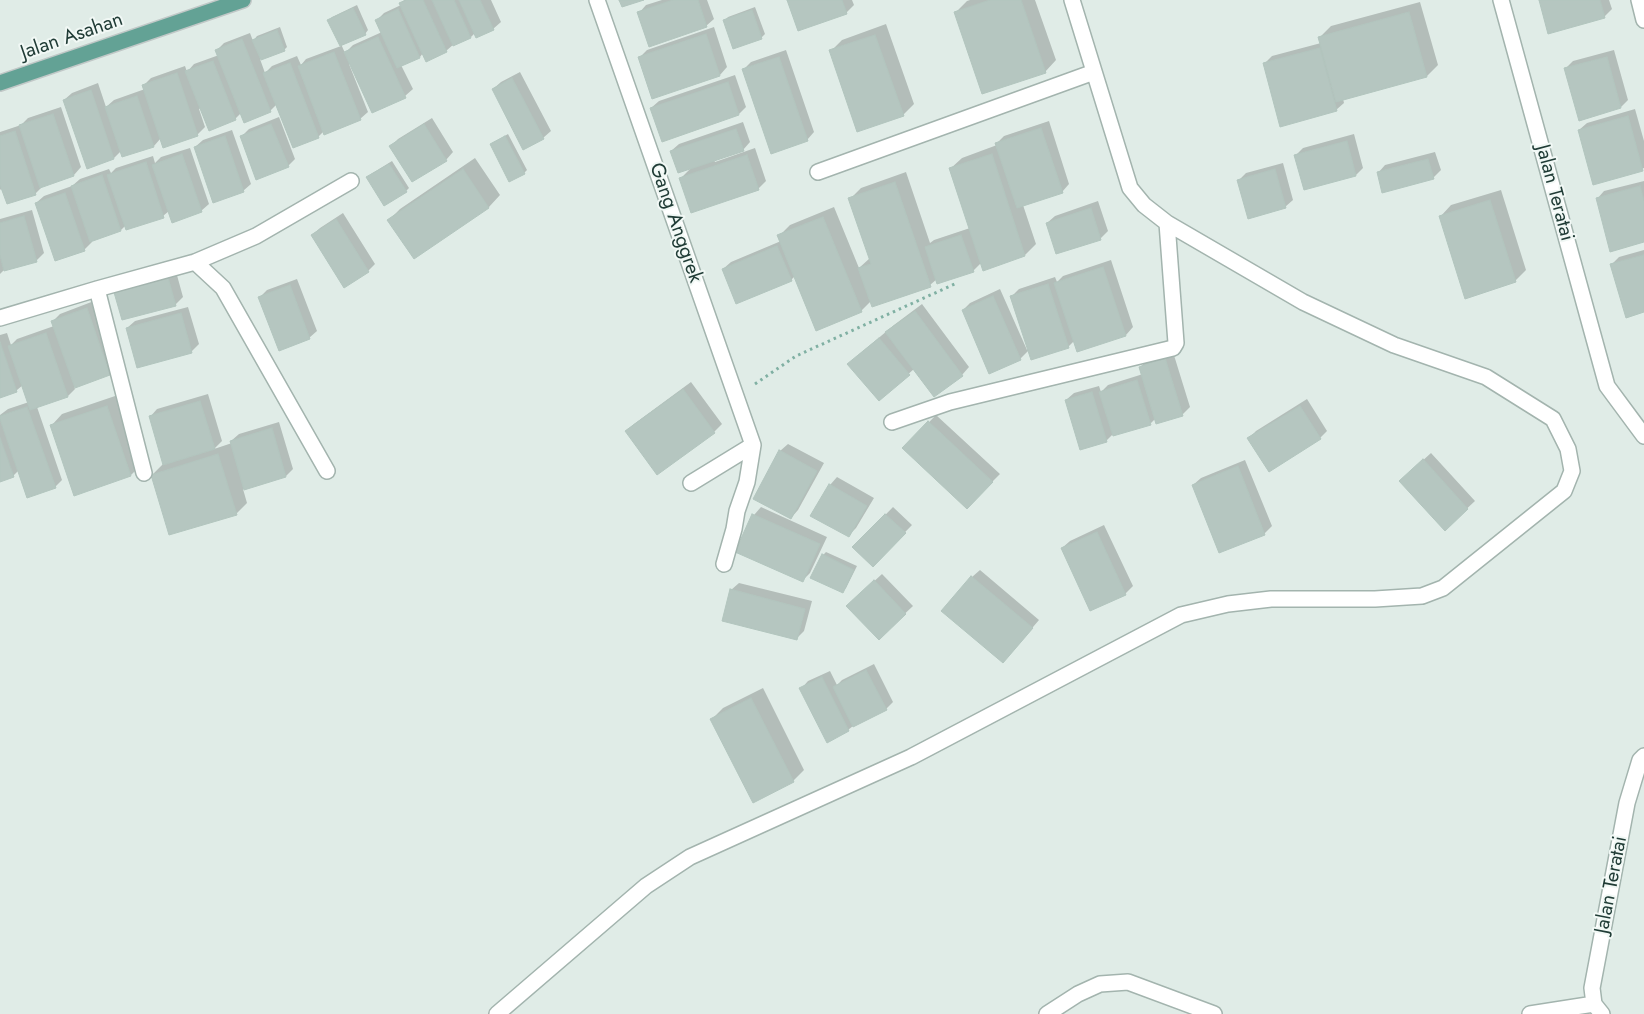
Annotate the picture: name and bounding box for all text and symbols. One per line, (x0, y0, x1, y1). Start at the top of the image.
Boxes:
street label: Jalan Asahan (18, 8, 126, 66)
street label: Jalan Teratai (1530, 142, 1578, 244)
street label: Gang Anggrek (643, 160, 707, 286)
street label: Jalan Teratai (1591, 834, 1633, 936)

